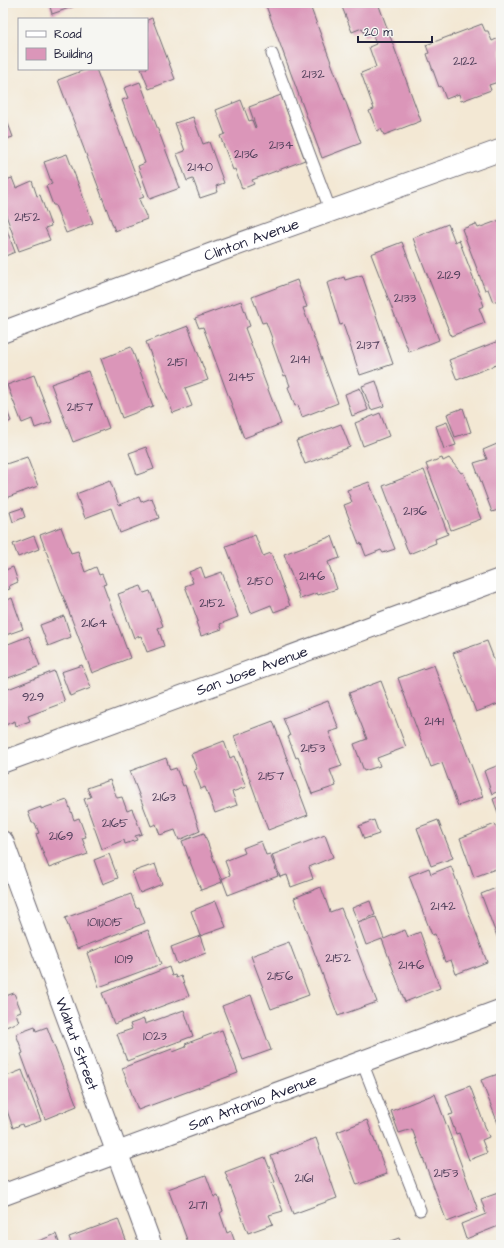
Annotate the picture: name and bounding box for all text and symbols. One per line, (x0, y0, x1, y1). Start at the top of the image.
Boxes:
legend (18, 18, 148, 70)
scale bar (358, 18, 432, 44)
text: 20 m (364, 24, 393, 41)
text: Road (54, 26, 82, 43)
text: Building (54, 46, 92, 64)
house number: 2122 (453, 52, 478, 70)
house number: 2132 (301, 65, 325, 83)
house number: 2134 (269, 136, 293, 154)
house number: 2136 (234, 145, 258, 163)
house number: 2140 (187, 158, 213, 176)
house number: 2152 (14, 208, 40, 226)
street label: Clinton Avenue (201, 213, 302, 267)
house number: 2129 (437, 266, 461, 284)
house number: 2133 (394, 289, 417, 307)
house number: 2137 (356, 336, 380, 354)
house number: 2141 (290, 350, 310, 368)
house number: 2151 (167, 353, 187, 371)
house number: 2145 (228, 368, 256, 386)
house number: 2157 (67, 398, 93, 416)
house number: 2136 (403, 502, 427, 520)
house number: 2146 (299, 567, 325, 585)
house number: 2150 (247, 572, 273, 590)
house number: 2152 (199, 594, 225, 612)
house number: 2164 (81, 614, 107, 632)
street label: San Jose Avenue (193, 641, 311, 701)
house number: 929 (22, 688, 44, 706)
house number: 2141 (424, 712, 444, 730)
house number: 2153 (301, 739, 326, 757)
house number: 2157 (258, 767, 284, 785)
house number: 2163 (152, 788, 176, 806)
house number: 2165 (102, 814, 128, 832)
house number: 2169 (49, 827, 73, 845)
house number: 2142 (430, 897, 456, 915)
house number: 1011;1015 (87, 913, 123, 931)
house number: 2152 (325, 949, 351, 967)
house number: 1019 (115, 950, 133, 968)
house number: 2146 (398, 956, 424, 974)
house number: 2156 (267, 967, 293, 985)
street label: Walnut Street (50, 995, 103, 1093)
house number: 1023 (143, 1027, 167, 1045)
street label: San Antonio Avenue (185, 1069, 320, 1136)
house number: 2153 (434, 1164, 459, 1182)
house number: 2161 (295, 1169, 314, 1187)
house number: 2171 (189, 1196, 208, 1214)

